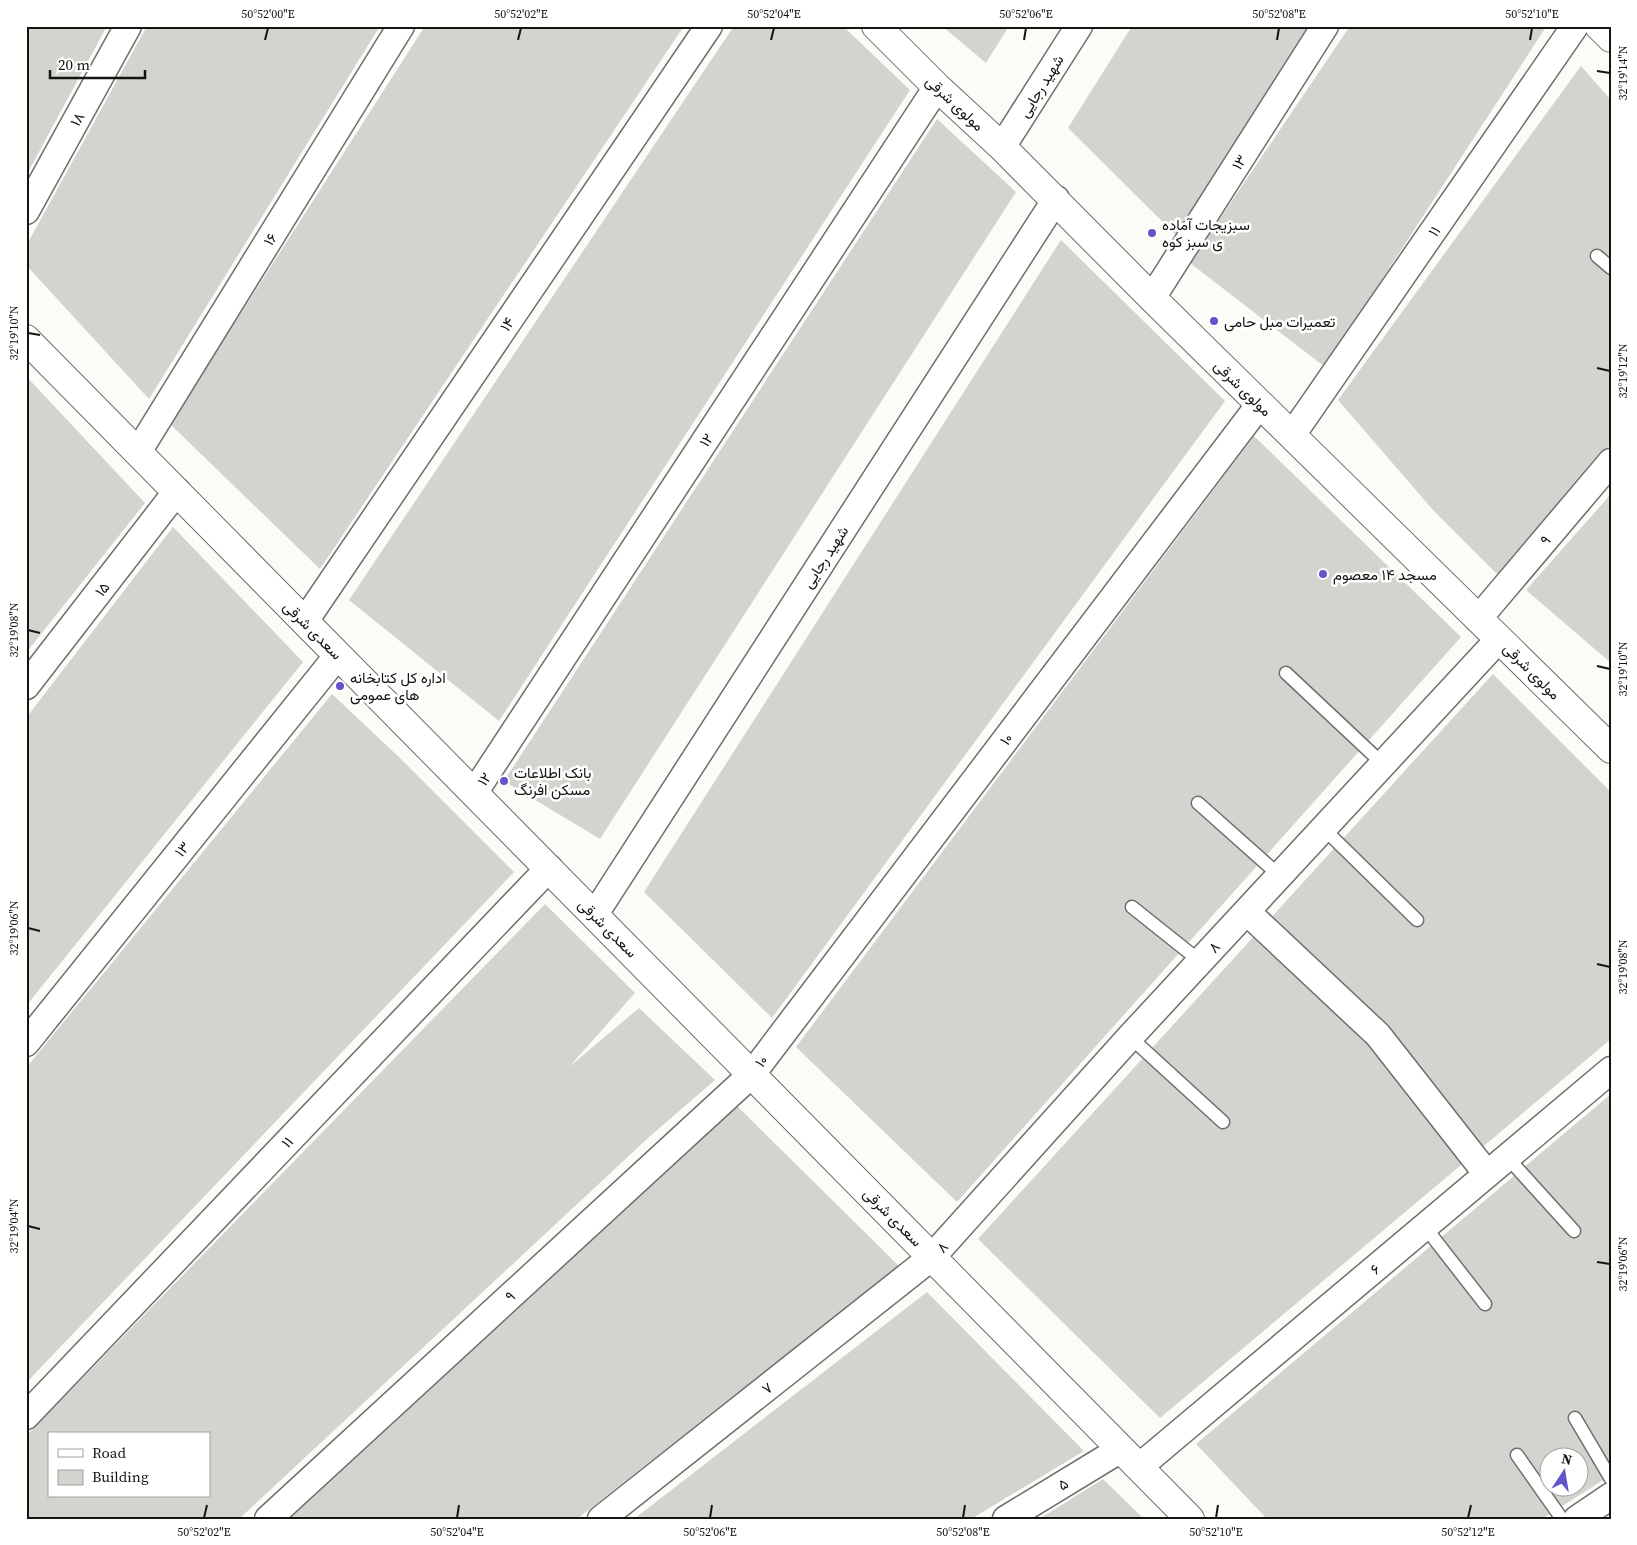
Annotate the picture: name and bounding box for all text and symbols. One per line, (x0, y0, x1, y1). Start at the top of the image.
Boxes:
text: 50°52'00"E (241, 6, 295, 22)
text: 50°52'02"E (494, 6, 548, 22)
text: 50°52'04"E (747, 6, 801, 22)
text: 50°52'06"E (999, 6, 1053, 22)
text: 50°52'08"E (1252, 6, 1306, 22)
text: 50°52'10"E (1505, 6, 1559, 22)
text: 32°19'14"N (1615, 45, 1631, 101)
scale bar (50, 48, 145, 80)
street label: شهید رجایی (1013, 50, 1069, 122)
text: 20 m (58, 54, 90, 75)
street label: مولوی شرقی (921, 70, 989, 136)
street label: ۱۸ (65, 108, 89, 130)
street label: ۱۳ (1226, 150, 1252, 174)
place label: سبزیجات آماده ی سبز کوه (1162, 214, 1250, 252)
street label: ۱۱ (1423, 221, 1445, 241)
marker: سبزیجات آماده ی سبز کوه (1146, 227, 1158, 239)
street label: ۱۶ (258, 228, 282, 250)
text: 32°19'10"N (6, 305, 22, 361)
place label: تعمیرات مبل حامی (1224, 311, 1336, 332)
street label: ۱۴ (495, 312, 520, 335)
marker: تعمیرات مبل حامی (1208, 315, 1220, 327)
text: 32°19'12"N (1615, 343, 1631, 399)
street label: مولوی شرقی (1209, 355, 1277, 421)
street label: ۱۲ (694, 429, 718, 451)
street label: شهید رجایی (797, 522, 853, 592)
street label: ۹ (1535, 530, 1555, 550)
place label: مسجد ۱۴ معصوم (1333, 564, 1437, 585)
marker: مسجد ۱۴ معصوم (1317, 568, 1329, 580)
street label: ۱۵ (90, 577, 114, 601)
street label: سعدی شرقی (279, 596, 347, 664)
text: 32°19'08"N (6, 602, 22, 658)
street label: مولوی شرقی (1499, 638, 1565, 704)
text: 32°19'10"N (1615, 641, 1631, 697)
place label: اداره کل کتابخانه های عمومی (350, 667, 446, 705)
marker: اداره کل کتابخانه های عمومی (334, 680, 346, 692)
street label: ۱۰ (994, 728, 1018, 750)
place label: بانک اطلاعات مسکن افرنگ (514, 762, 591, 800)
street label: ۱۲ (472, 768, 496, 790)
marker: بانک اطلاعات مسکن افرنگ (498, 775, 510, 787)
street label: ۱۳ (169, 837, 195, 861)
street label: سعدی شرقی (574, 894, 642, 962)
text: 32°19'06"N (6, 900, 22, 956)
street label: ۸ (1203, 936, 1225, 957)
text: 32°19'08"N (1615, 939, 1631, 995)
street label: ۱۰ (749, 1050, 773, 1072)
street label: ۱۱ (276, 1132, 298, 1152)
street label: سعدی شرقی (859, 1183, 927, 1251)
text: 32°19'04"N (6, 1198, 22, 1254)
text: 32°19'06"N (1615, 1236, 1631, 1292)
street label: ۸ (931, 1237, 953, 1257)
street label: ۶ (1365, 1259, 1385, 1279)
street label: ۹ (500, 1286, 520, 1306)
street label: ۷ (757, 1377, 777, 1399)
legend (48, 1432, 210, 1498)
text: Road (92, 1442, 126, 1463)
north arrow (1540, 1448, 1590, 1498)
text: N (1560, 1448, 1574, 1470)
text: Building (92, 1466, 149, 1487)
street label: ۵ (1054, 1473, 1072, 1495)
text: 50°52'02"E (177, 1524, 231, 1540)
text: 50°52'04"E (430, 1524, 484, 1540)
text: 50°52'06"E (683, 1524, 737, 1540)
text: 50°52'08"E (936, 1524, 990, 1540)
text: 50°52'10"E (1189, 1524, 1243, 1540)
text: 50°52'12"E (1441, 1524, 1495, 1540)

